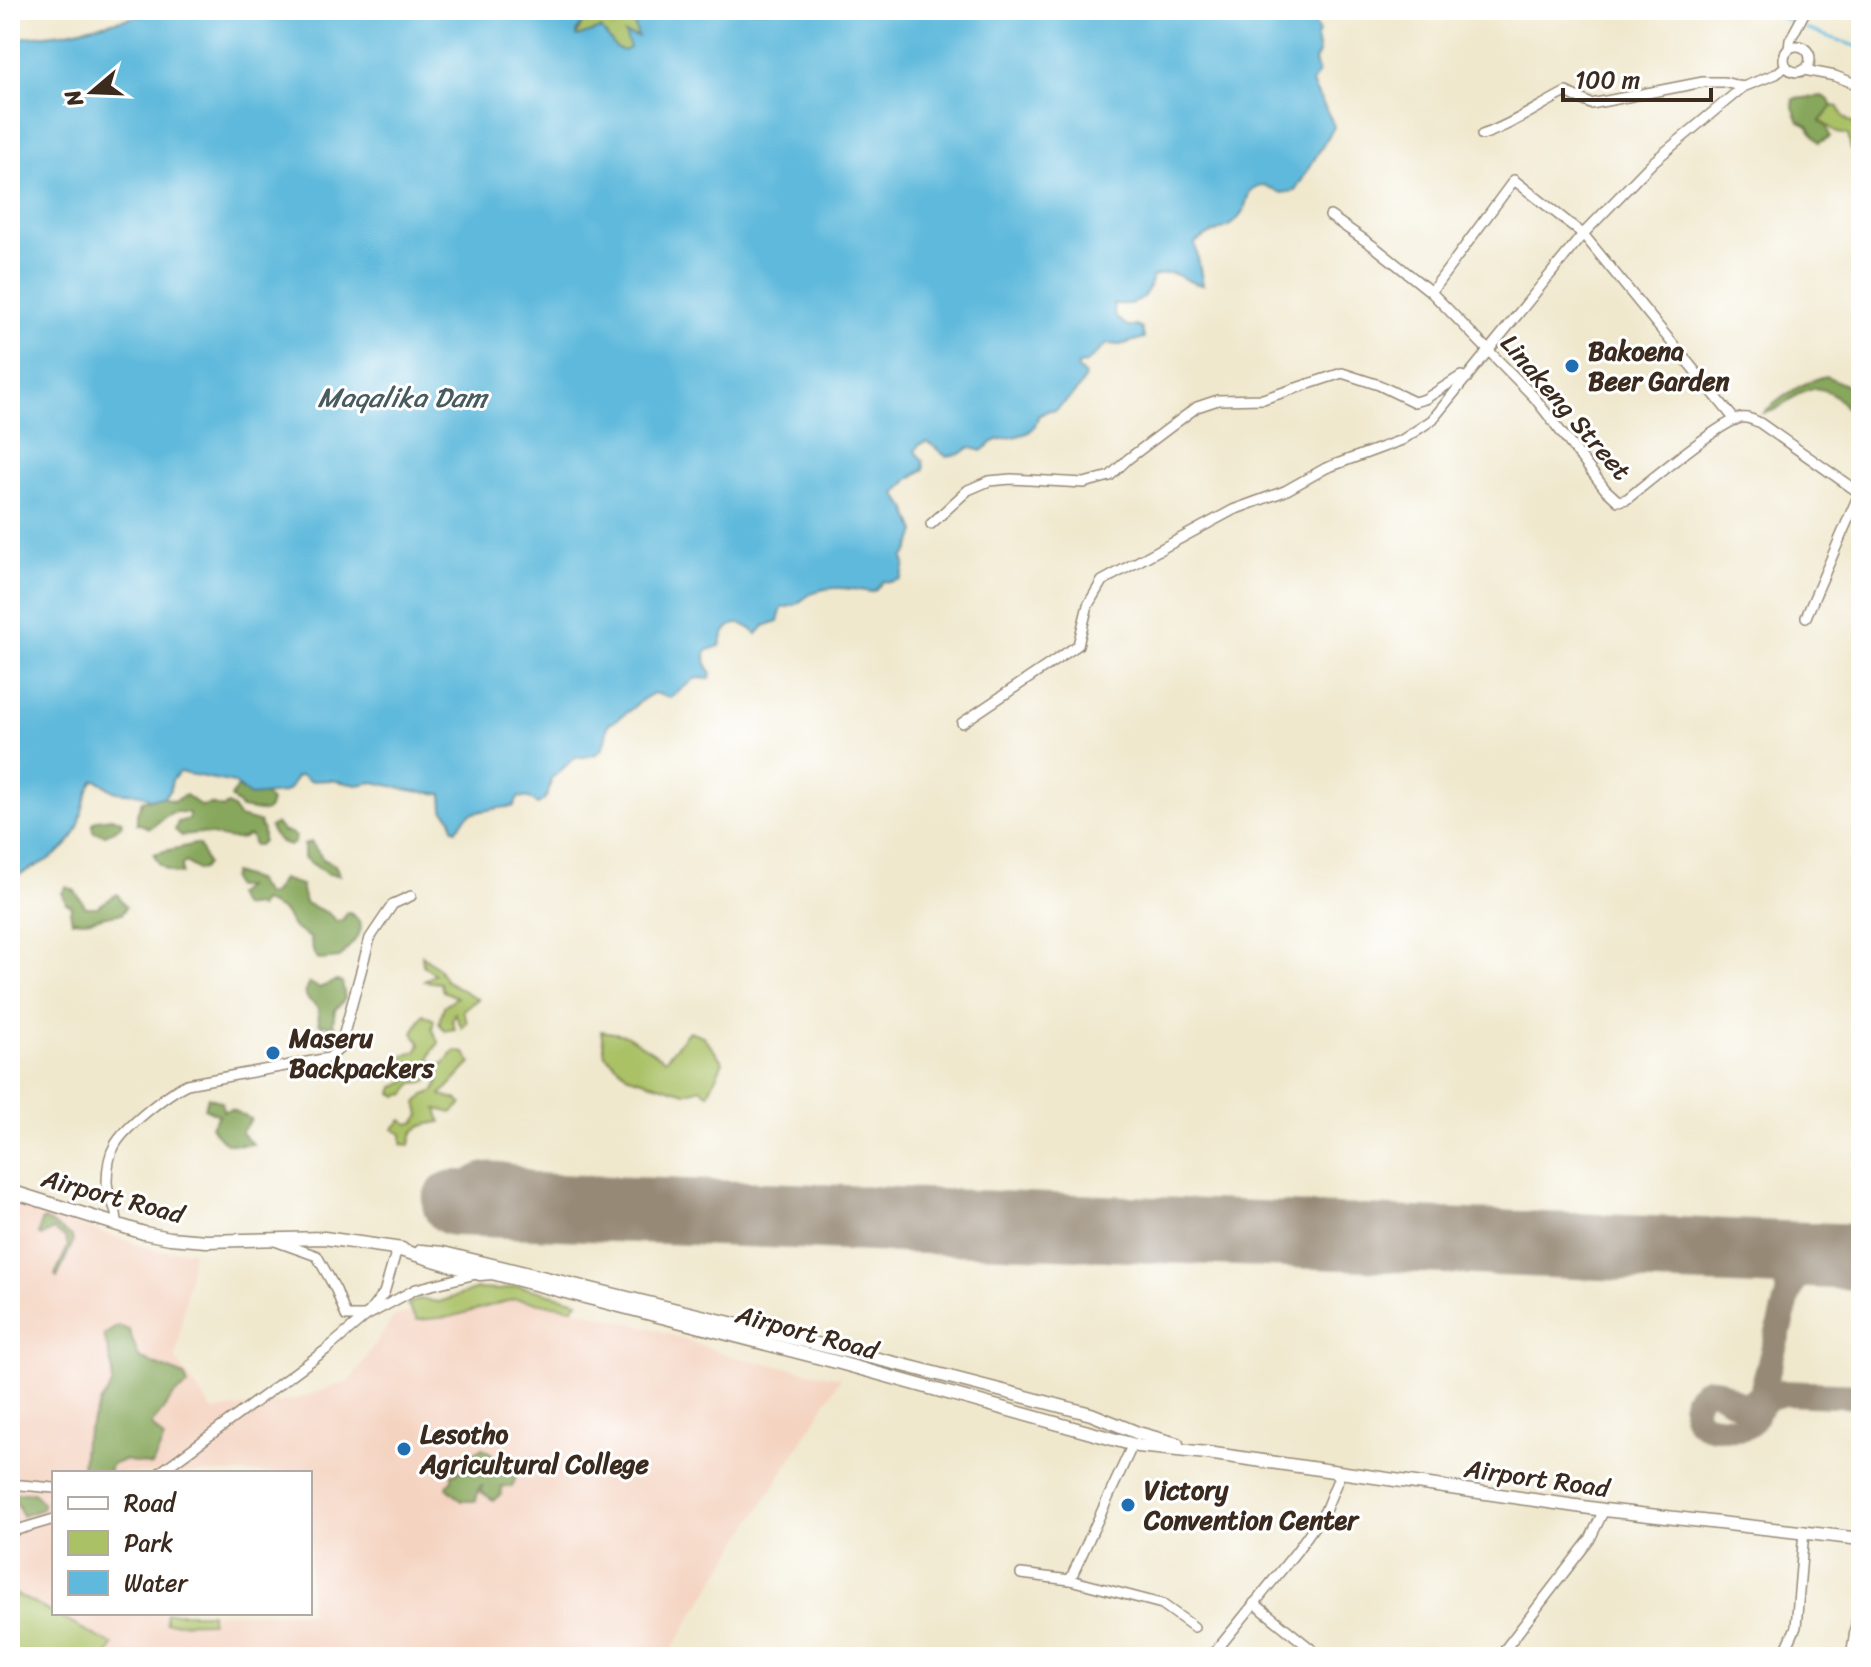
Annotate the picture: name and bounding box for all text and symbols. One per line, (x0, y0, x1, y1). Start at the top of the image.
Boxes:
north arrow (52, 52, 132, 132)
scale bar (1563, 52, 1711, 102)
text: 100 m (1575, 59, 1640, 101)
text: N (52, 84, 95, 113)
street label: Linakeng Street (1489, 323, 1643, 491)
place label: Bakoena Beer Garden (1588, 328, 1730, 404)
marker: Bakoena Beer Garden (1563, 357, 1581, 375)
water label: Maqalika Dam (318, 373, 489, 422)
place label: Maseru Backpackers (288, 1015, 435, 1091)
marker: Maseru Backpackers (264, 1044, 282, 1062)
street label: Airport Road (36, 1155, 192, 1238)
street label: Airport Road (730, 1291, 886, 1374)
place label: Lesotho Agricultural College (419, 1411, 649, 1487)
marker: Lesotho Agricultural College (395, 1440, 413, 1458)
street label: Airport Road (1461, 1445, 1615, 1511)
place label: Victory Convention Center (1143, 1467, 1360, 1543)
legend (52, 1471, 312, 1615)
text: Road (124, 1482, 178, 1524)
marker: Victory Convention Center (1119, 1496, 1137, 1514)
text: Park (124, 1522, 173, 1564)
text: Water (124, 1562, 189, 1604)

